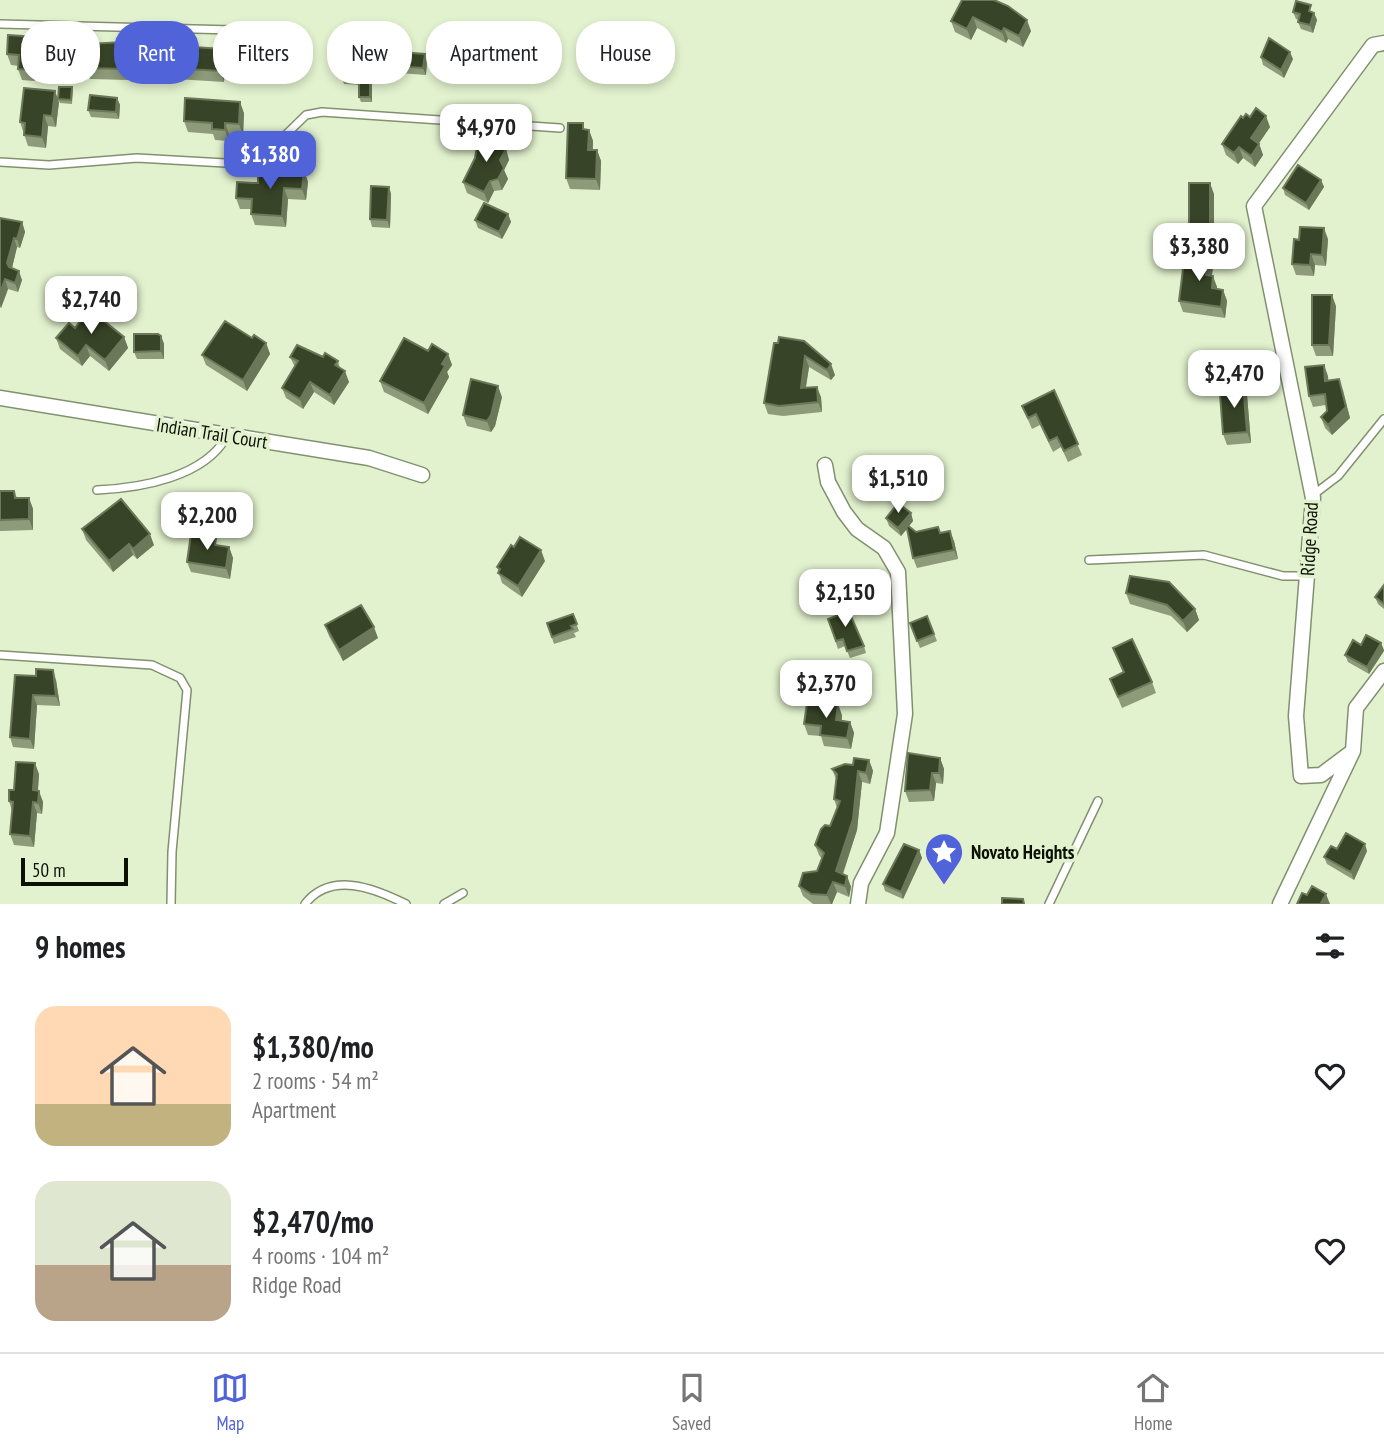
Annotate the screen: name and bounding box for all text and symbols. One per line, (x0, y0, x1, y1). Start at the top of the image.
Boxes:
chip: Buy (21, 21, 100, 84)
chip: Rent (114, 21, 199, 84)
chip: Filters (213, 21, 313, 84)
chip: New (327, 21, 412, 84)
chip: Apartment (426, 21, 562, 84)
chip: House (576, 21, 675, 84)
pin: $4,970 (429, 104, 543, 164)
text: $4,970 (456, 112, 516, 141)
pin: $1,380 (213, 132, 327, 191)
text: $1,380 (240, 139, 300, 168)
pin: $3,380 (1142, 224, 1256, 283)
text: $3,380 (1169, 231, 1229, 260)
pin: $2,740 (34, 276, 148, 336)
text: $2,740 (61, 284, 121, 313)
pin: $2,470 (1177, 350, 1291, 410)
text: $2,470 (1204, 358, 1264, 387)
street label: Indian Trail Court (155, 412, 270, 454)
pin: $1,510 (841, 456, 955, 515)
text: $1,510 (868, 463, 928, 492)
pin: $2,200 (150, 492, 264, 552)
text: $2,200 (177, 500, 237, 529)
street label: Ridge Road (1295, 501, 1323, 577)
pin: $2,150 (788, 570, 902, 629)
text: $2,150 (815, 577, 875, 606)
pin: $2,370 (769, 660, 883, 720)
text: $2,370 (796, 668, 856, 697)
place icon: Novato Heights (923, 831, 965, 886)
place label: Novato Heights (971, 840, 1075, 864)
scale bar (21, 855, 128, 887)
text: 50 m (32, 858, 66, 882)
text: 9 homes (35, 927, 126, 966)
icon: filters (1311, 927, 1349, 965)
text: $1,380/mo (252, 1027, 374, 1066)
icon: home (91, 1034, 175, 1118)
icon: heart (1311, 1057, 1349, 1095)
text: 2 rooms · 54 m² (252, 1066, 379, 1095)
text: Apartment (252, 1095, 336, 1124)
text: $2,470/mo (252, 1202, 374, 1241)
icon: home (91, 1209, 175, 1293)
icon: heart (1311, 1232, 1349, 1270)
text: 4 rooms · 104 m² (252, 1241, 389, 1270)
text: Ridge Road (252, 1270, 342, 1299)
tab: Map (211, 1369, 249, 1435)
tab: Saved (672, 1369, 711, 1435)
tab: Home (1134, 1369, 1173, 1435)

